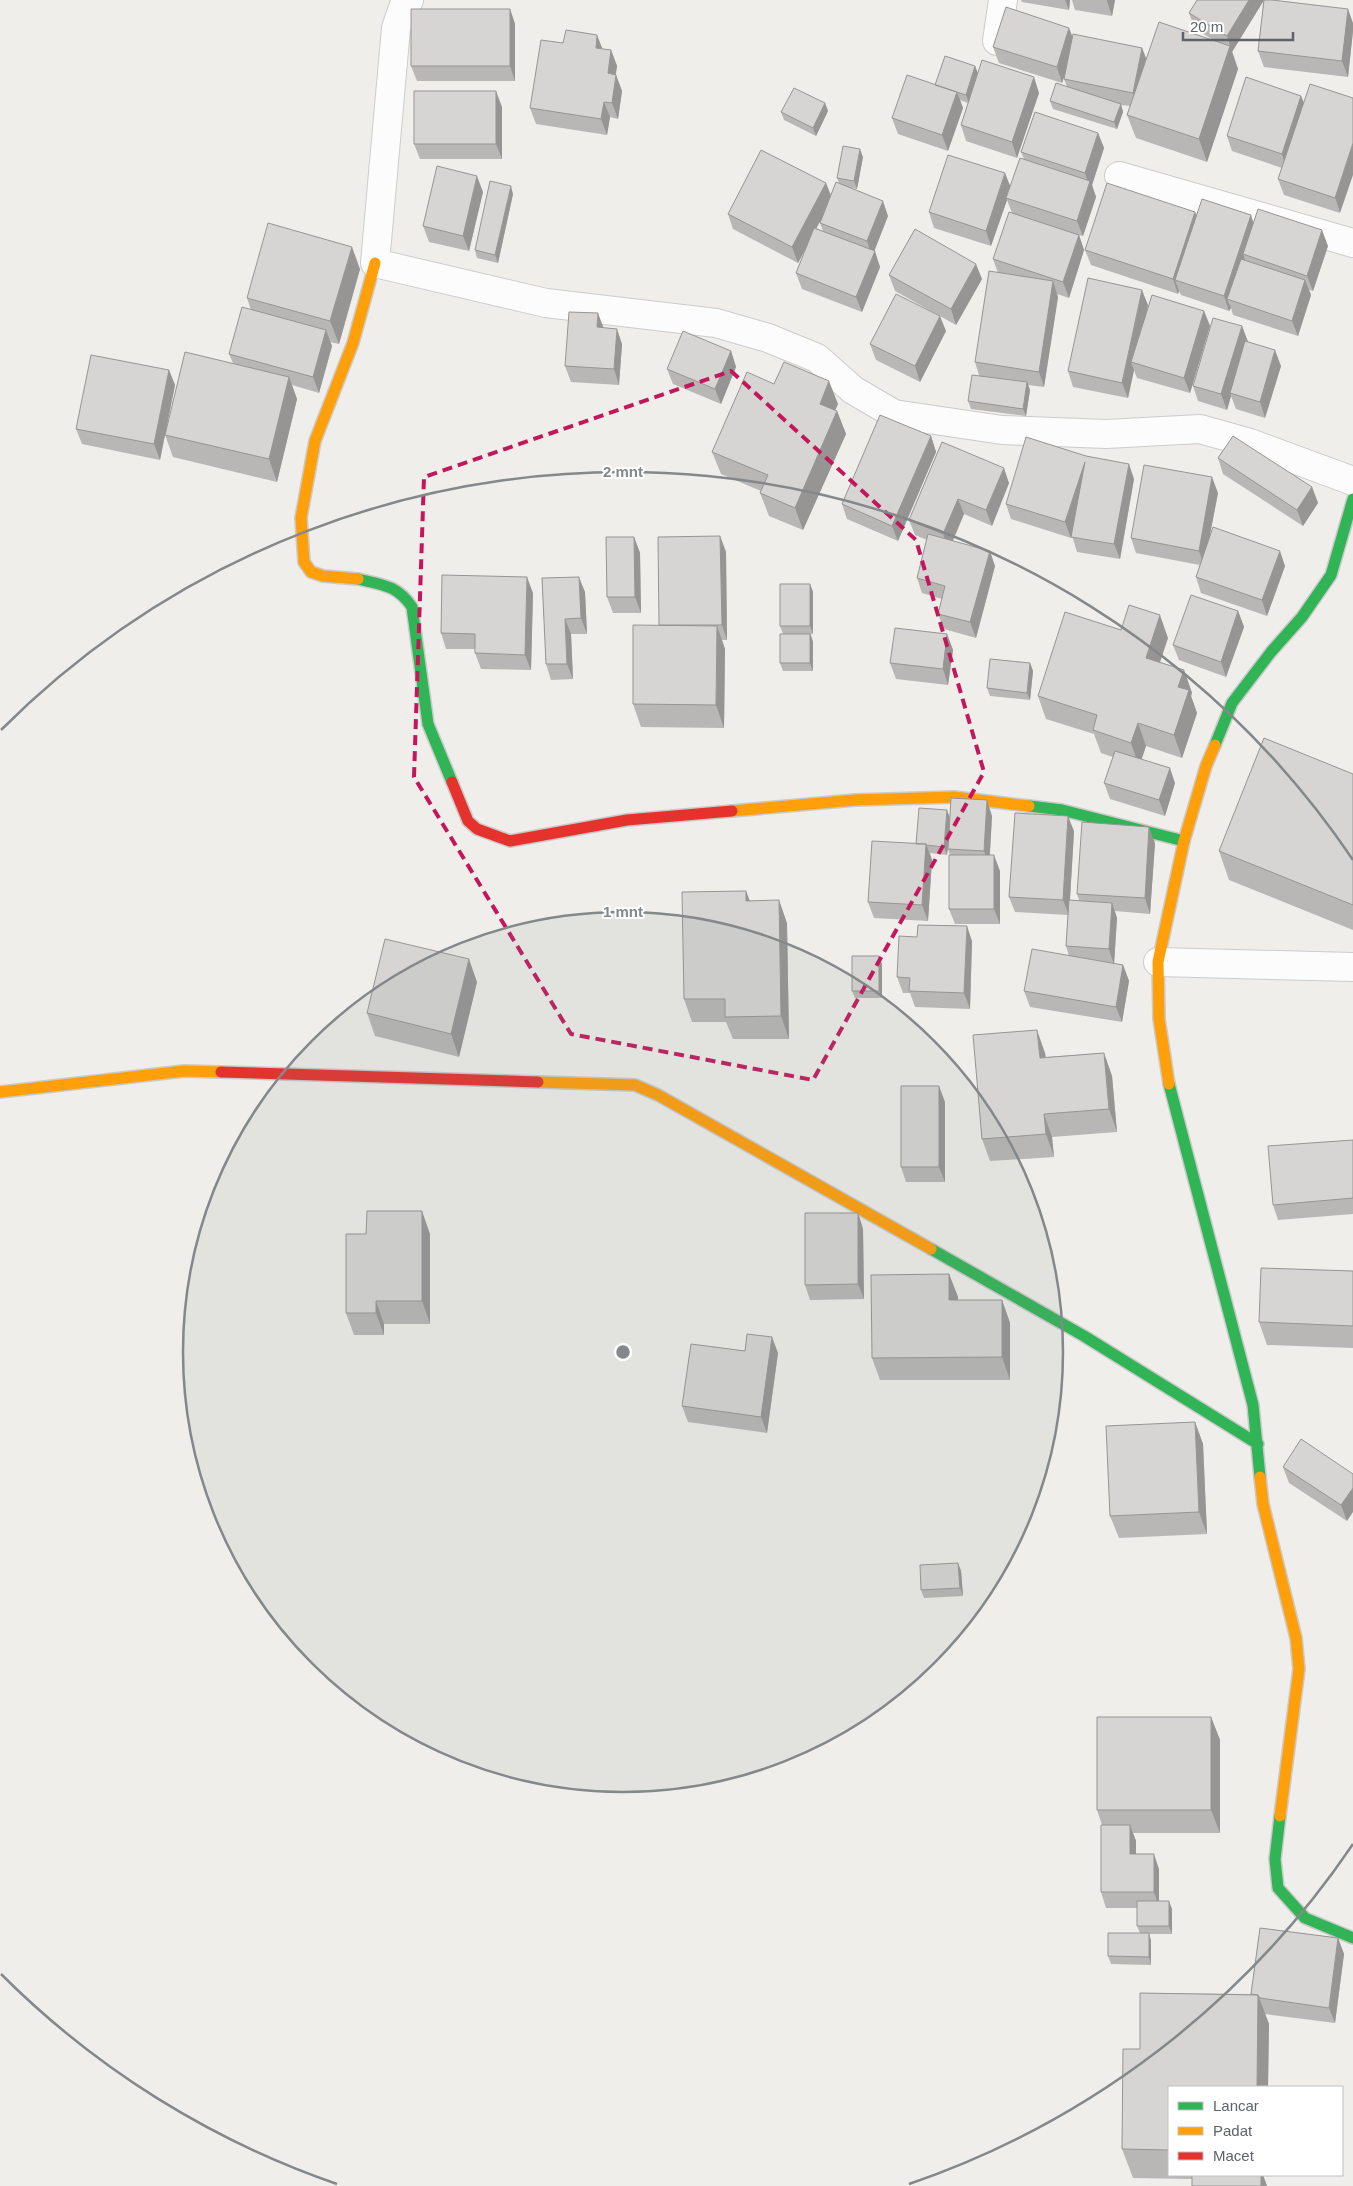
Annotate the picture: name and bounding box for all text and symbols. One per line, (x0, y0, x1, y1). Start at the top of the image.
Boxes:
scale bar (1183, 10, 1293, 42)
text: 20 m (1190, 18, 1223, 35)
text: 2 mnt (603, 463, 643, 480)
text: 1 mnt (603, 903, 643, 920)
centre of rings (614, 1343, 632, 1361)
legend (1168, 2086, 1343, 2176)
text: Lancar (1213, 2097, 1259, 2114)
text: Padat (1213, 2122, 1253, 2139)
text: Macet (1213, 2147, 1255, 2164)

